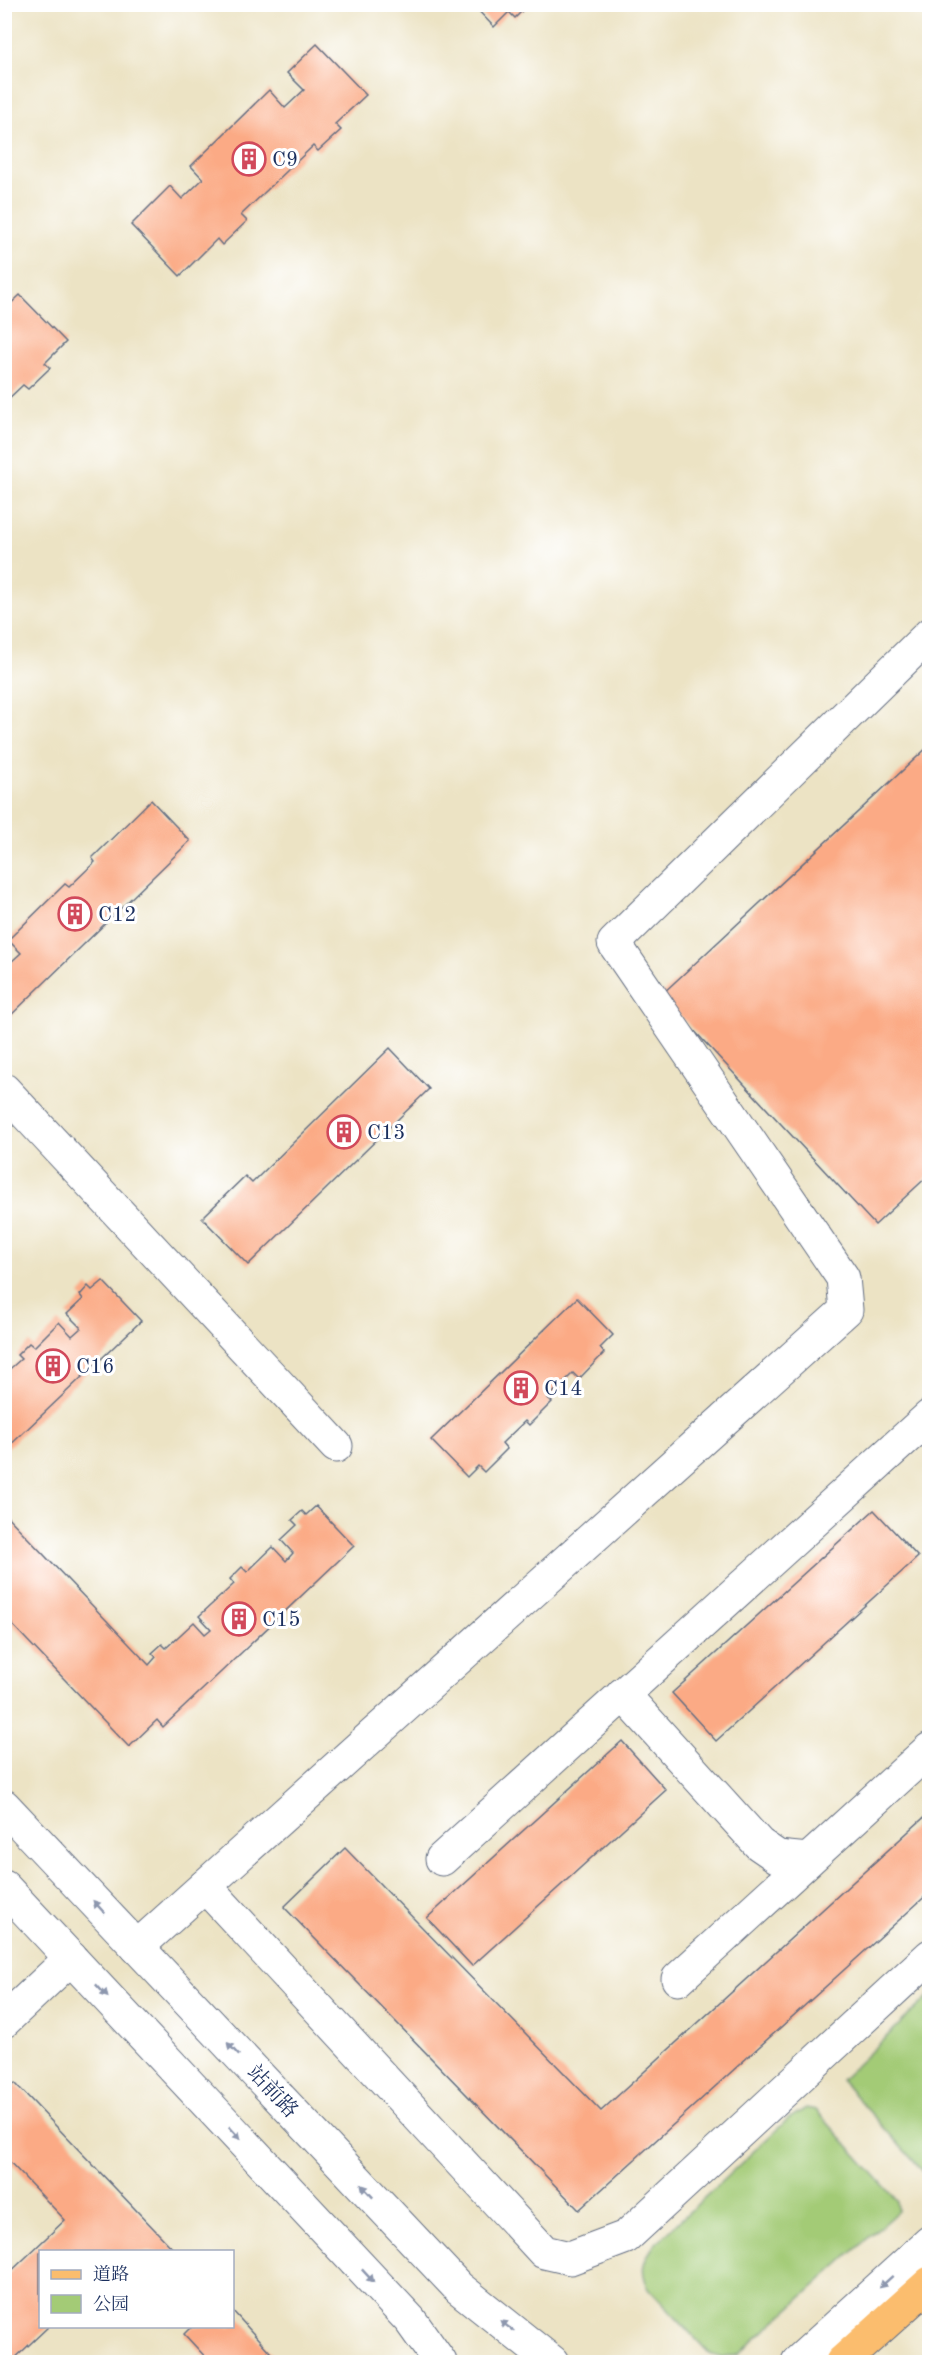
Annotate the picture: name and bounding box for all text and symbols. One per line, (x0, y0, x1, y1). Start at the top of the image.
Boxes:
building icon: C9 (231, 141, 267, 177)
place label: C9 (272, 150, 298, 171)
building icon: C12 (57, 896, 93, 932)
place label: C12 (98, 905, 136, 926)
building icon: C13 (326, 1114, 362, 1150)
place label: C13 (367, 1123, 405, 1144)
building icon: C16 (35, 1348, 71, 1384)
place label: C16 (76, 1357, 114, 1378)
building icon: C14 (503, 1370, 539, 1406)
place label: C14 (544, 1379, 582, 1400)
building icon: C15 (221, 1601, 257, 1637)
place label: C15 (262, 1610, 300, 1631)
one-way arrow (93, 1900, 107, 1914)
one-way arrow (95, 1983, 108, 1998)
one-way arrow (226, 2041, 240, 2056)
street label: 站前路 (243, 2060, 303, 2122)
one-way arrow (228, 2126, 242, 2141)
one-way arrow (360, 2183, 374, 2198)
legend (39, 2250, 234, 2328)
text: 道路 (93, 2264, 129, 2284)
one-way arrow (361, 2268, 374, 2283)
one-way arrow (879, 2275, 894, 2288)
text: 公园 (93, 2295, 129, 2314)
one-way arrow (499, 2321, 514, 2333)

